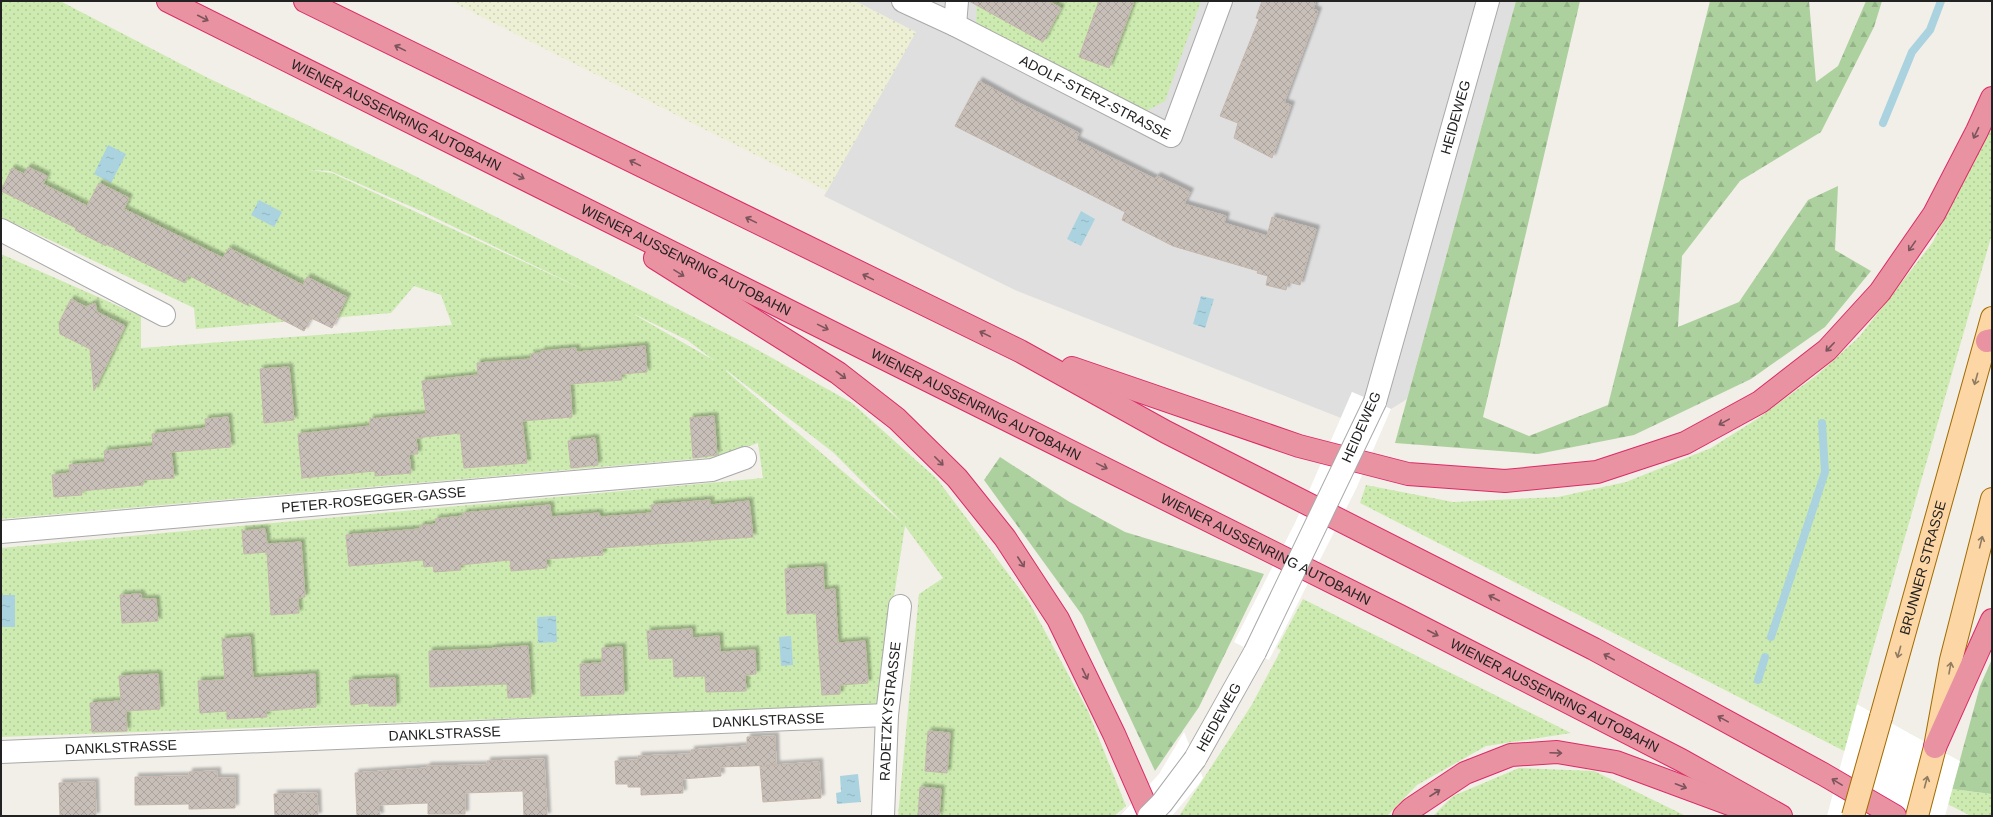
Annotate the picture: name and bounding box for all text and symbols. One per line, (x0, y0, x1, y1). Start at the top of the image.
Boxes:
one-way arrow (196, 15, 208, 23)
one-way arrow (394, 44, 406, 51)
street label: ADOLF-STERZ-STRASSE (1017, 52, 1173, 142)
street label: WIENER AUSSENRING AUTOBAHN (289, 56, 504, 174)
street label: HEIDEWEG (1437, 78, 1473, 156)
one-way arrow (1972, 127, 1979, 139)
one-way arrow (629, 159, 641, 166)
one-way arrow (513, 173, 525, 181)
street label: WIENER AUSSENRING AUTOBAHN (578, 201, 794, 319)
one-way arrow (746, 216, 758, 223)
one-way arrow (1908, 240, 1916, 251)
one-way arrow (673, 269, 685, 277)
one-way arrow (862, 273, 874, 280)
one-way arrow (816, 324, 828, 331)
one-way arrow (979, 330, 991, 337)
one-way arrow (1825, 342, 1835, 352)
street label: WIENER AUSSENRING AUTOBAHN (868, 345, 1084, 463)
one-way arrow (836, 371, 847, 379)
one-way arrow (1972, 372, 1979, 385)
street label: HEIDEWEG (1338, 389, 1384, 465)
one-way arrow (1718, 418, 1730, 426)
one-way arrow (934, 456, 944, 466)
one-way arrow (1096, 463, 1108, 471)
street label: PETER-ROSEGGER-GASSE (281, 483, 467, 516)
street label: WIENER AUSSENRING AUTOBAHN (1158, 490, 1373, 608)
street label: BRUNNER STRASSE (1896, 499, 1949, 637)
one-way arrow (1978, 535, 1985, 548)
one-way arrow (1016, 556, 1025, 567)
one-way arrow (1488, 594, 1500, 601)
one-way arrow (1427, 630, 1439, 637)
street label: WIENER AUSSENRING AUTOBAHN (1448, 635, 1662, 756)
street label: RADETZKYSTRASSE (876, 641, 904, 781)
one-way arrow (1895, 645, 1902, 658)
one-way arrow (1603, 653, 1615, 660)
one-way arrow (1946, 662, 1954, 675)
one-way arrow (1082, 668, 1089, 680)
street label: HEIDEWEG (1193, 680, 1244, 754)
street label: DANKLSTRASSE (712, 710, 825, 730)
one-way arrow (1718, 715, 1730, 722)
street label: DANKLSTRASSE (388, 723, 501, 744)
street label: DANKLSTRASSE (65, 737, 177, 757)
one-way arrow (1549, 749, 1562, 756)
one-way arrow (1923, 776, 1930, 789)
one-way arrow (1831, 777, 1843, 785)
one-way arrow (1674, 782, 1686, 790)
one-way arrow (1430, 788, 1441, 797)

